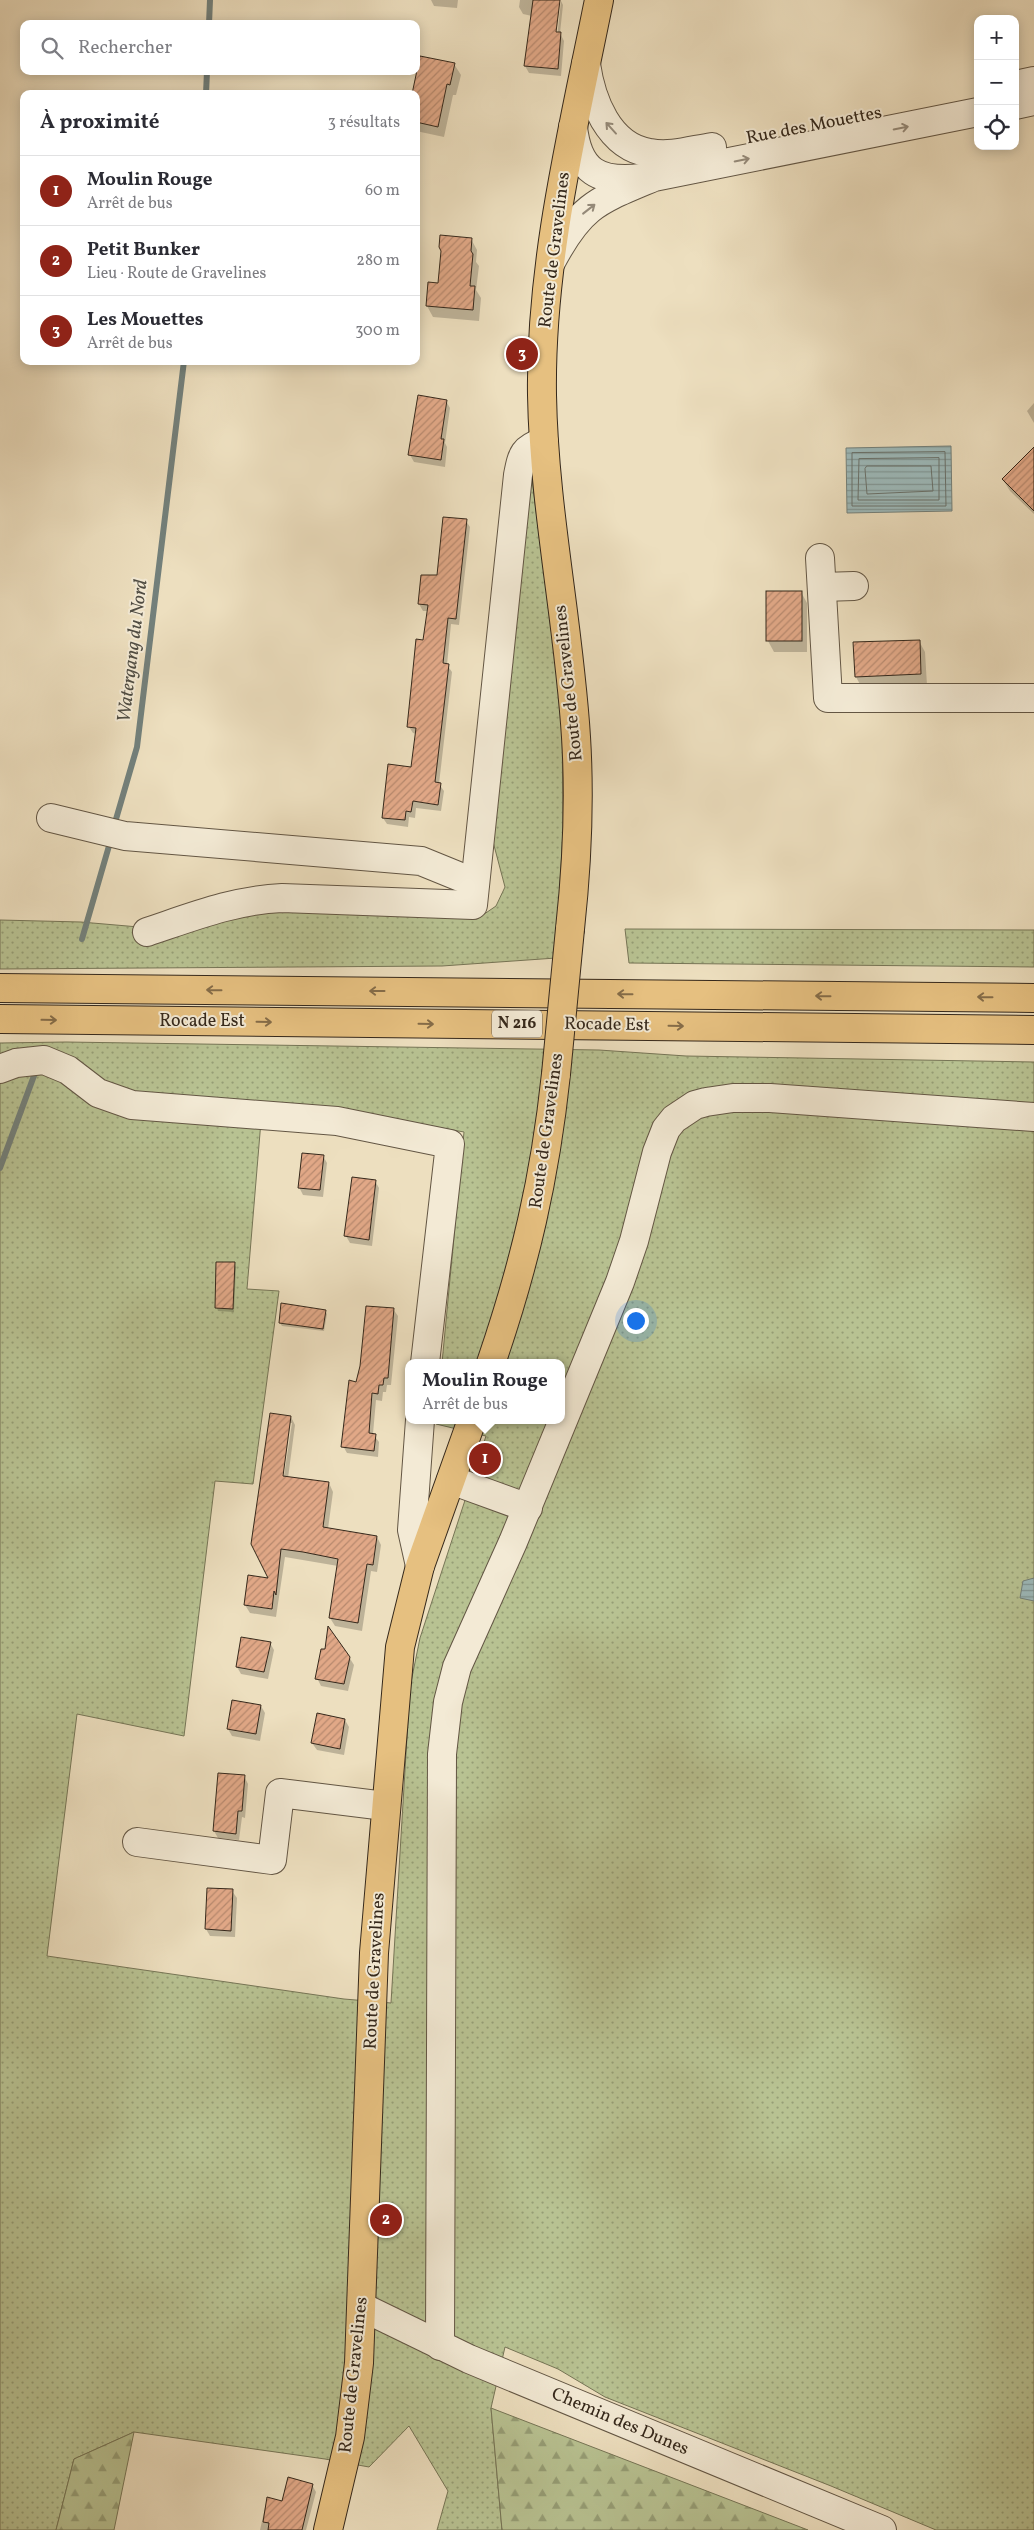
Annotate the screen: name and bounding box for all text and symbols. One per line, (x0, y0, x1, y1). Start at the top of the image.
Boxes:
map controls (974, 15, 1019, 150)
button: + (974, 15, 1019, 60)
search box (20, 20, 420, 75)
icon: search (38, 34, 66, 62)
text: Rechercher (78, 35, 172, 61)
button: − (974, 60, 1019, 105)
street label: Rue des Mouettes (744, 101, 884, 151)
button: locate (974, 105, 1019, 150)
text: À proximité (40, 108, 159, 137)
text: 3 résultats (328, 112, 400, 134)
one-way arrow (606, 121, 617, 134)
one-way arrow (893, 122, 909, 132)
one-way arrow (734, 154, 750, 164)
text: Moulin Rouge (87, 167, 213, 193)
street label: Route de Gravelines (533, 171, 577, 329)
text: 1 (53, 180, 59, 202)
text: 60 m (365, 180, 400, 202)
text: Arrêt de bus (87, 193, 173, 215)
one-way arrow (582, 204, 596, 214)
text: Petit Bunker (87, 237, 200, 263)
text: 2 (52, 250, 60, 272)
text: 280 m (356, 250, 400, 272)
text: Lieu · Route de Gravelines (87, 263, 266, 285)
text: Les Mouettes (87, 307, 204, 333)
text: 3 (52, 320, 60, 342)
text: 300 m (355, 320, 400, 342)
text: Arrêt de bus (87, 333, 173, 355)
pin: 3 (506, 335, 538, 373)
water label: Watergang du Nord (111, 578, 155, 724)
street label: Route de Gravelines (548, 604, 590, 762)
one-way arrow (207, 985, 223, 995)
one-way arrow (369, 986, 386, 996)
one-way arrow (618, 989, 634, 999)
one-way arrow (815, 991, 832, 1001)
one-way arrow (978, 993, 994, 1002)
street label: Rocade Est (159, 1009, 245, 1034)
road number: N 216 (492, 1011, 542, 1038)
street label: Rocade Est (564, 1012, 650, 1038)
one-way arrow (40, 1015, 56, 1025)
one-way arrow (255, 1017, 271, 1027)
one-way arrow (418, 1019, 434, 1028)
one-way arrow (668, 1021, 684, 1031)
street label: Route de Gravelines (524, 1052, 570, 1210)
your location (623, 1308, 649, 1334)
popup (405, 1359, 565, 1424)
text: Moulin Rouge (422, 1368, 548, 1394)
text: Arrêt de bus (422, 1394, 508, 1416)
pin: 1 (469, 1440, 501, 1478)
street label: Route de Gravelines (358, 1892, 392, 2050)
pin: 2 (370, 2201, 402, 2239)
street label: Route de Gravelines (333, 2296, 375, 2454)
street label: Chemin des Dunes (547, 2382, 693, 2462)

